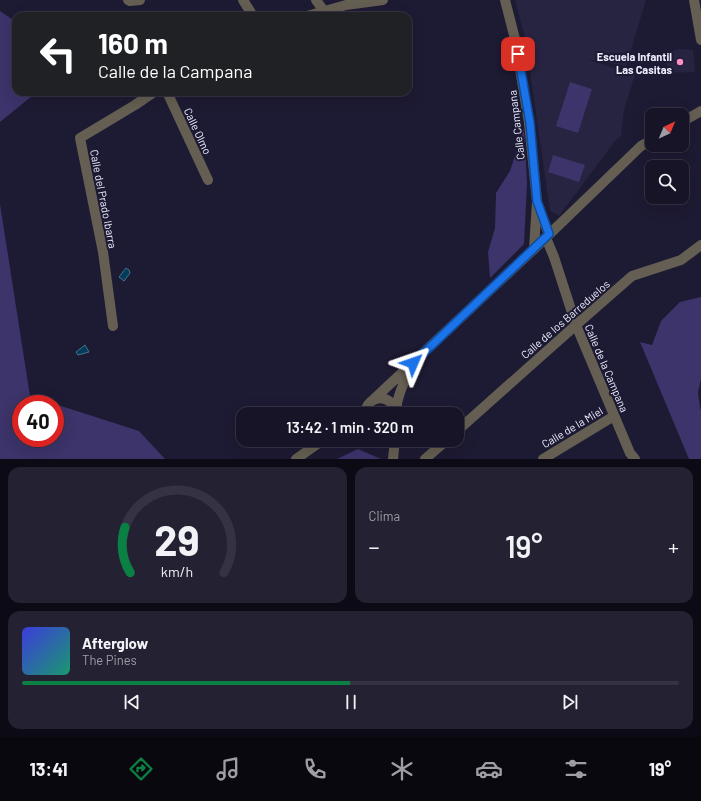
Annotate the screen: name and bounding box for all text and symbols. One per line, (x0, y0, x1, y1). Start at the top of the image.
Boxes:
text: 160 m (98, 26, 168, 60)
icon: left (32, 28, 84, 80)
pin (501, 37, 535, 71)
icon: arrive (507, 43, 529, 65)
place label: Escuela Infantil Las Casitas (597, 50, 672, 76)
marker: Escuela Infantil Las Casitas (675, 57, 685, 67)
text: Calle de la Campana (98, 60, 252, 82)
street label: Calle Campana (505, 90, 527, 160)
street label: Calle Olmo (182, 106, 214, 156)
north arrow (645, 108, 689, 152)
map controls (645, 108, 689, 204)
street label: Calle del Prado Ibarra (88, 149, 120, 249)
button: search (645, 160, 689, 204)
street label: Calle de los Barreduelos (518, 277, 612, 361)
street label: Calle de la Campana (583, 322, 631, 414)
position arrow (392, 342, 434, 384)
speed limit sign: 40 (12, 395, 64, 447)
street label: Calle de la Miel (539, 404, 605, 450)
text: 13:42 · 1 min · 320 m (286, 418, 414, 436)
text: Clima (369, 508, 400, 524)
text: 29 (155, 514, 200, 564)
text: 19° (505, 528, 543, 564)
text: − (369, 533, 380, 559)
text: + (668, 533, 679, 559)
text: km/h (161, 563, 193, 580)
text: Afterglow (82, 634, 148, 652)
text: The Pines (82, 652, 137, 668)
icon: previous (121, 691, 143, 713)
icon: pause (340, 691, 362, 713)
icon: next (559, 691, 581, 713)
icon: directions (127, 755, 155, 783)
icon: music (214, 755, 242, 783)
icon: phone (301, 755, 329, 783)
icon: climate (388, 755, 416, 783)
icon: car (475, 755, 503, 783)
icon: filters (562, 755, 590, 783)
text: 13:41 (30, 758, 68, 780)
text: 19° (649, 758, 671, 780)

